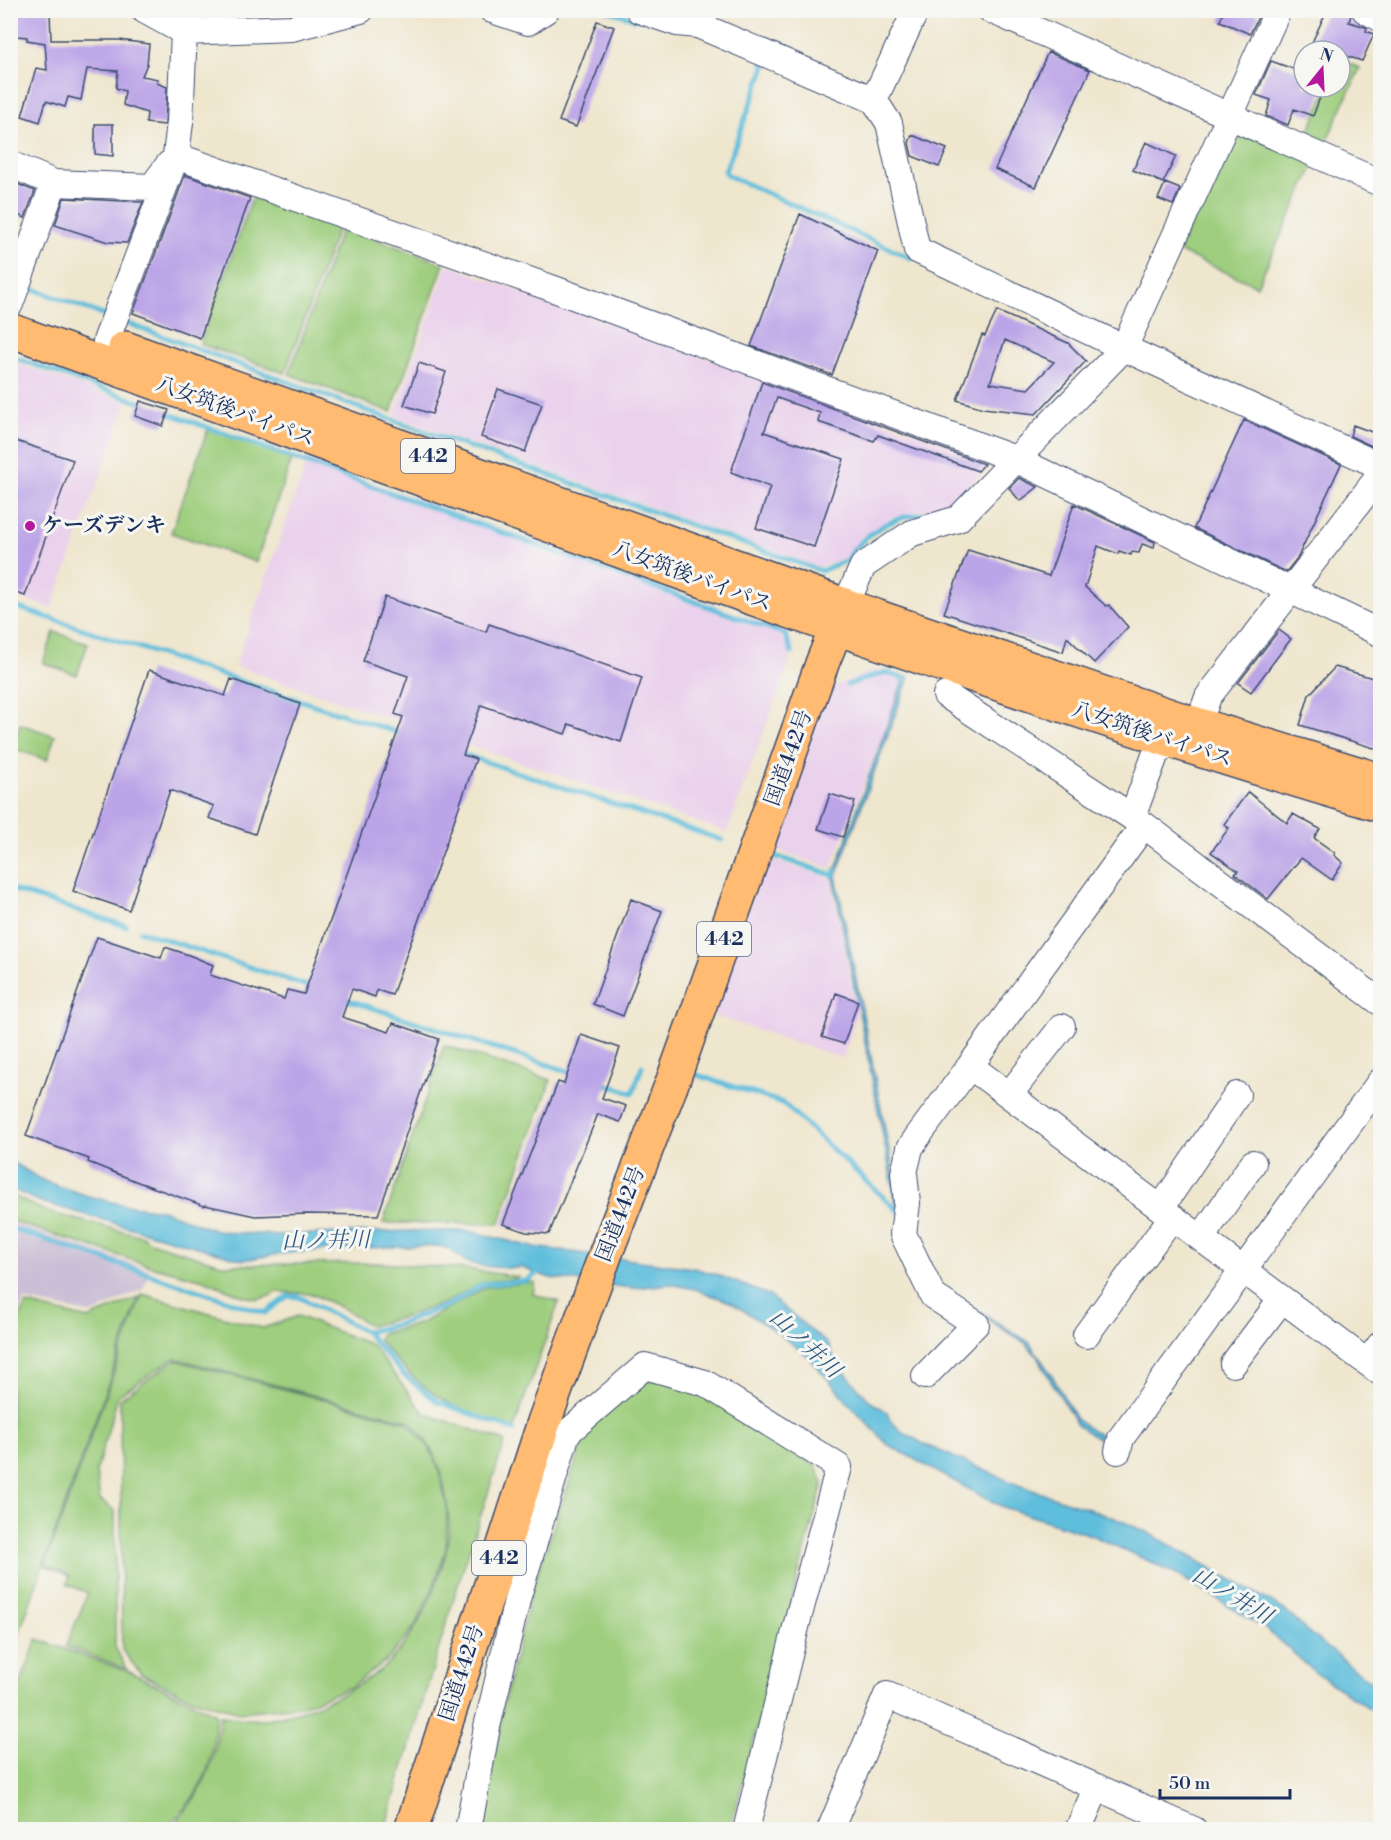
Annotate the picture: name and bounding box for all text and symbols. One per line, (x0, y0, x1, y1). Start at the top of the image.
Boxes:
north arrow (1292, 39, 1352, 99)
text: N (1317, 44, 1336, 67)
street label: 八女筑後バイパス (152, 371, 318, 453)
road number: 442 (401, 439, 455, 473)
place label: ケーズデンキ (42, 513, 166, 539)
marker: ケーズデンキ (23, 519, 37, 533)
street label: 八女筑後バイパス (609, 536, 775, 618)
street label: 八女筑後バイパス (1068, 697, 1236, 773)
street label: 国道442号 (760, 706, 818, 810)
road number: 442 (697, 922, 751, 956)
street label: 国道442号 (591, 1162, 651, 1266)
water label: 山ノ井川 (282, 1227, 372, 1255)
water label: 山ノ井川 (764, 1304, 848, 1385)
road number: 442 (472, 1541, 526, 1575)
water label: 山ノ井川 (1187, 1562, 1278, 1631)
street label: 国道442号 (434, 1621, 490, 1725)
scale bar (1160, 1762, 1290, 1800)
text: 50 m (1169, 1772, 1211, 1795)

